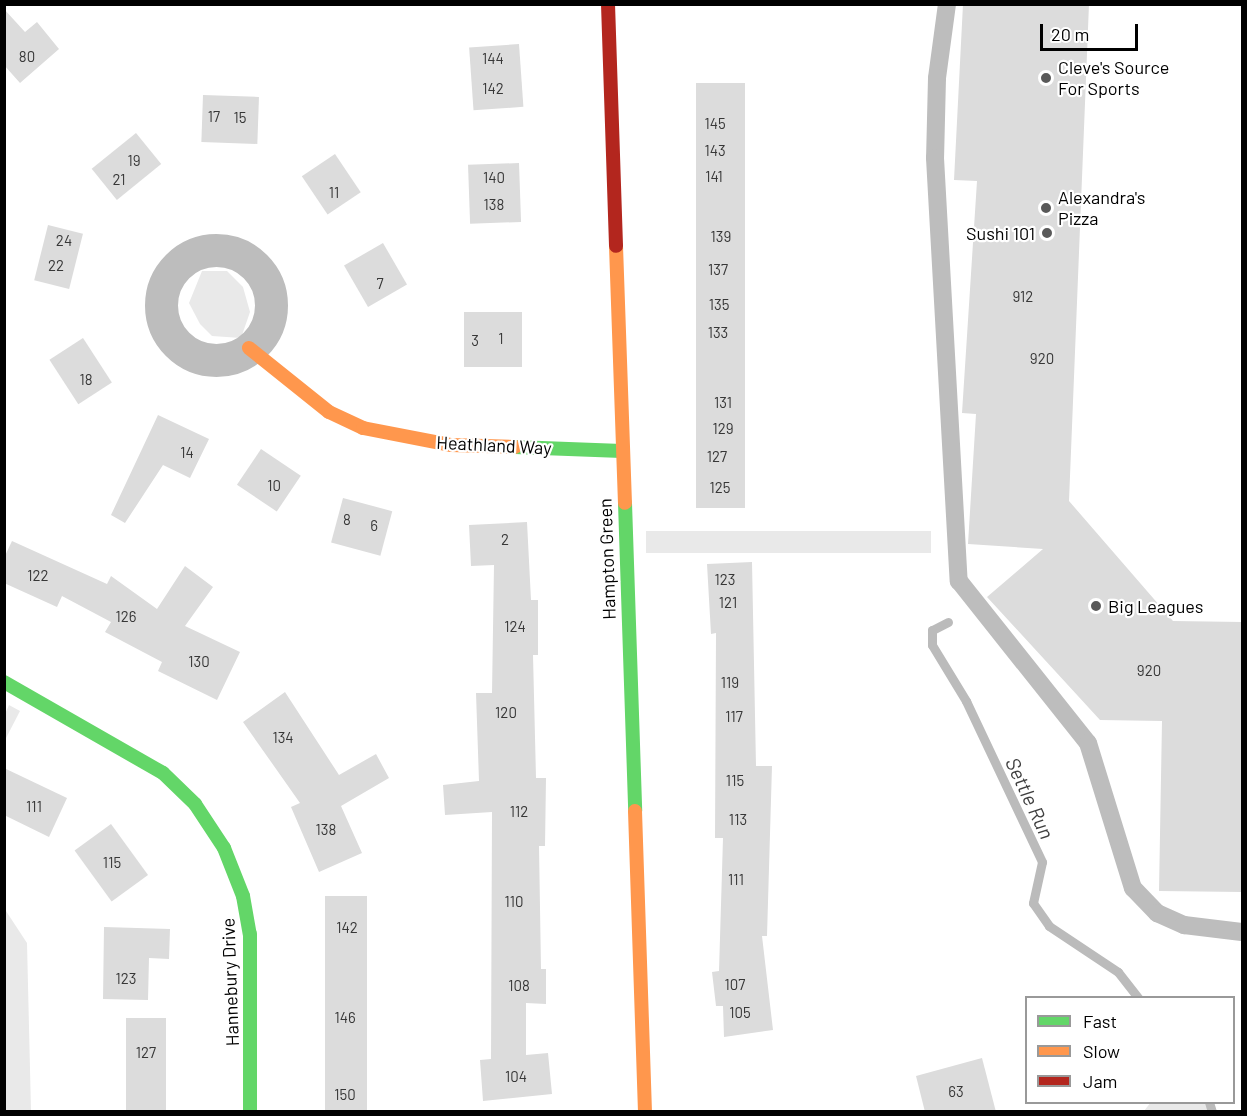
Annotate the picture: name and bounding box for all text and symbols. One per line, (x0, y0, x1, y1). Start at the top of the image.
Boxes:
scale bar (1043, 12, 1140, 50)
text: 20 m (1051, 23, 1089, 45)
house number: 80 (19, 48, 35, 66)
house number: 144 (482, 50, 504, 68)
place label: Cleve's Source For Sports (1058, 57, 1169, 100)
marker: Cleve's Source For Sports (1039, 71, 1053, 85)
house number: 142 (482, 80, 504, 98)
house number: 17 (208, 108, 220, 126)
house number: 15 (234, 109, 246, 127)
house number: 145 (704, 115, 726, 133)
house number: 143 (704, 142, 726, 160)
house number: 19 (127, 152, 141, 170)
house number: 141 (705, 168, 723, 186)
house number: 140 (483, 169, 505, 187)
house number: 21 (112, 171, 126, 189)
house number: 11 (329, 184, 339, 202)
place label: Alexandra's Pizza (1058, 187, 1145, 230)
house number: 138 (484, 196, 504, 214)
marker: Alexandra's Pizza (1039, 201, 1053, 215)
place label: Sushi 101 (966, 222, 1035, 244)
marker: Sushi 101 (1040, 226, 1054, 240)
house number: 139 (711, 228, 731, 246)
house number: 24 (56, 232, 72, 250)
house number: 22 (48, 257, 64, 275)
house number: 137 (708, 261, 728, 279)
house number: 7 (376, 275, 384, 293)
house number: 912 (1013, 288, 1033, 306)
house number: 135 (709, 296, 729, 314)
house number: 133 (708, 324, 728, 342)
house number: 1 (498, 330, 504, 348)
house number: 3 (471, 332, 479, 350)
house number: 920 (1030, 350, 1054, 368)
house number: 18 (79, 371, 93, 389)
house number: 131 (714, 394, 732, 412)
house number: 129 (712, 420, 734, 438)
street label: Heathland Way (436, 431, 552, 459)
house number: 14 (180, 444, 194, 462)
house number: 127 (707, 448, 727, 466)
house number: 10 (267, 477, 281, 495)
house number: 125 (710, 479, 730, 497)
street label: Hampton Green (594, 498, 620, 620)
house number: 8 (343, 511, 351, 529)
house number: 6 (370, 517, 378, 535)
house number: 2 (501, 531, 509, 549)
house number: 122 (27, 567, 49, 585)
house number: 123 (715, 571, 735, 589)
house number: 121 (719, 594, 737, 612)
place label: Big Leagues (1108, 595, 1203, 617)
marker: Big Leagues (1089, 599, 1103, 613)
house number: 126 (115, 608, 137, 626)
house number: 124 (504, 618, 526, 636)
house number: 130 (188, 653, 210, 671)
house number: 920 (1137, 662, 1161, 680)
house number: 119 (721, 674, 739, 692)
house number: 120 (495, 704, 517, 722)
house number: 117 (725, 708, 743, 726)
house number: 134 (272, 729, 294, 747)
water label: Settle Run (1001, 753, 1059, 843)
house number: 115 (726, 772, 744, 790)
house number: 111 (26, 798, 42, 816)
house number: 112 (510, 803, 528, 821)
house number: 113 (729, 811, 747, 829)
house number: 138 (316, 821, 336, 839)
house number: 115 (103, 854, 121, 872)
house number: 111 (728, 871, 744, 889)
house number: 110 (504, 893, 524, 911)
street label: Hannebury Drive (217, 917, 243, 1047)
house number: 142 (336, 919, 358, 937)
house number: 123 (116, 970, 136, 988)
house number: 107 (725, 976, 745, 994)
house number: 108 (508, 977, 530, 995)
legend (1025, 996, 1235, 1104)
house number: 105 (729, 1004, 751, 1022)
house number: 146 (334, 1009, 356, 1027)
text: Fast (1083, 1010, 1117, 1032)
text: Slow (1083, 1040, 1120, 1062)
house number: 127 (136, 1044, 156, 1062)
house number: 104 (505, 1068, 527, 1086)
text: Jam (1083, 1070, 1117, 1092)
house number: 63 (948, 1083, 964, 1101)
house number: 150 (334, 1086, 356, 1104)

